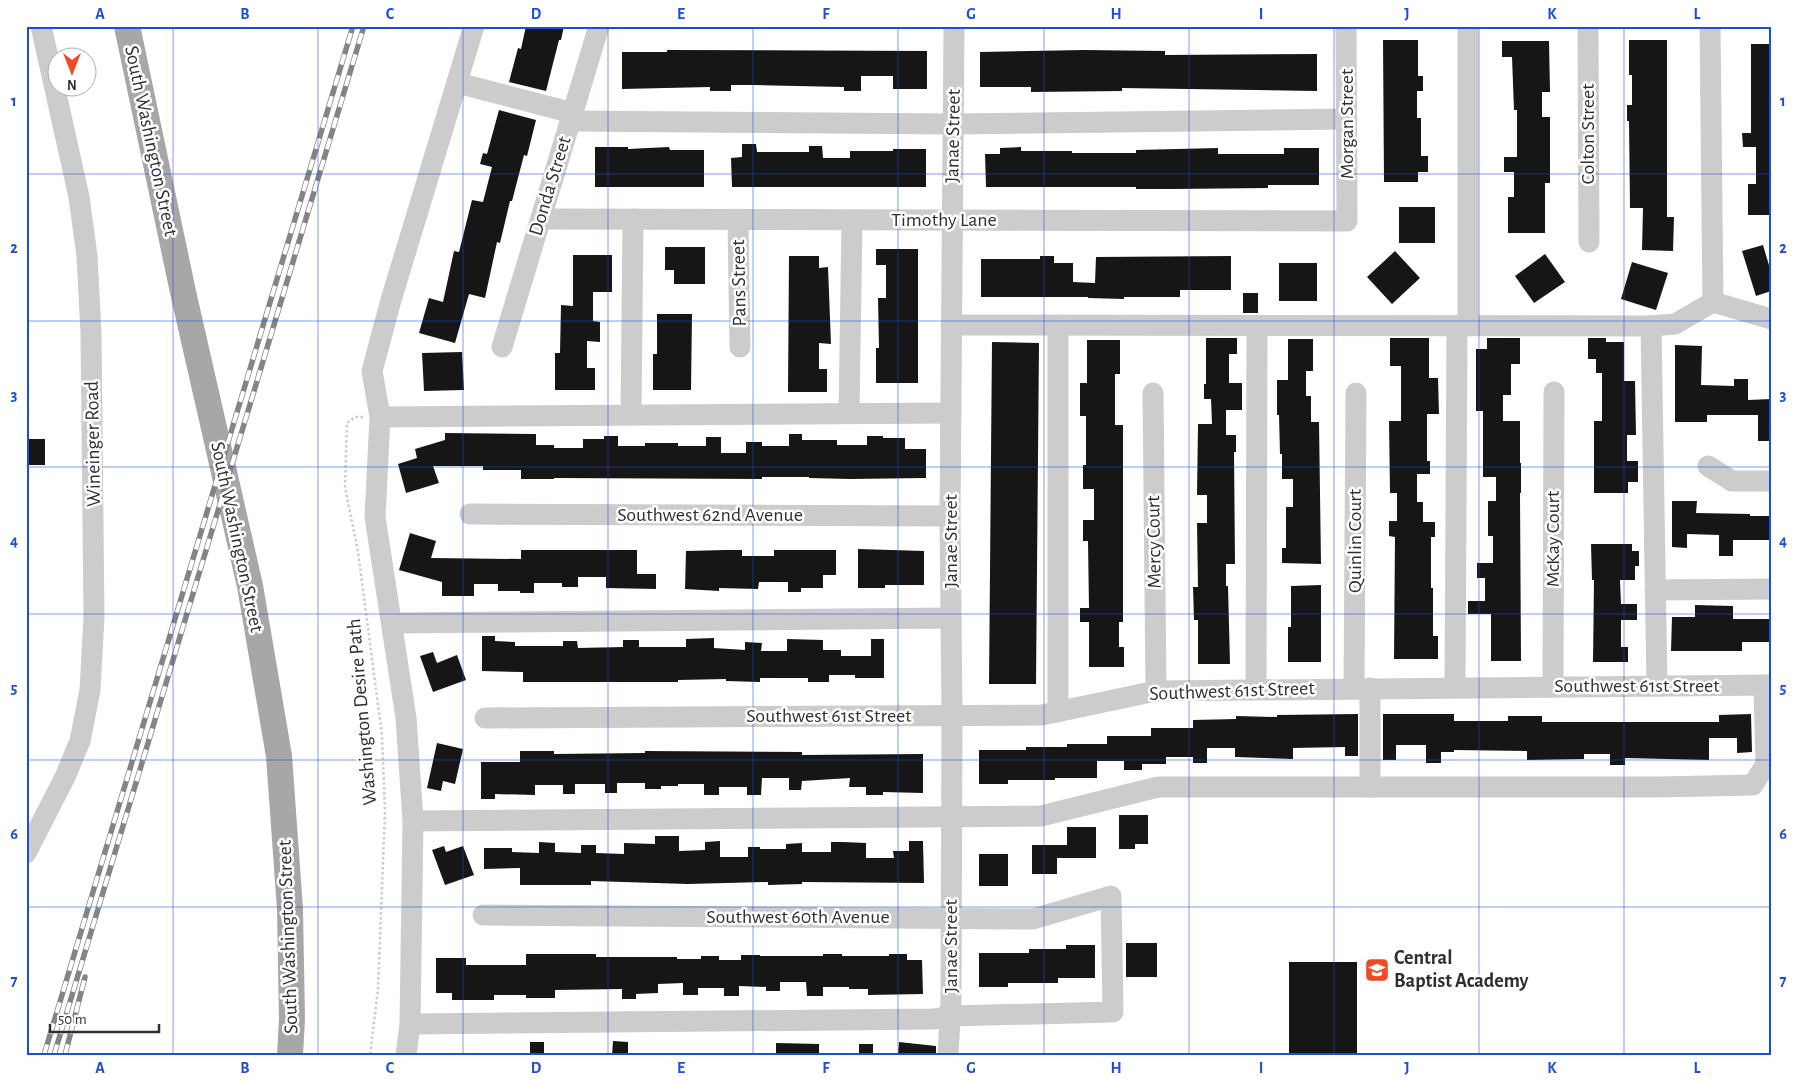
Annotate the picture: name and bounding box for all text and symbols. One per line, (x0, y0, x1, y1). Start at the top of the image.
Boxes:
text: A (95, 6, 105, 22)
text: B (240, 6, 250, 22)
text: C (386, 6, 395, 22)
text: D (531, 6, 542, 22)
text: E (677, 6, 685, 22)
text: F (822, 6, 830, 22)
text: G (966, 6, 976, 22)
text: H (1110, 6, 1122, 22)
text: I (1259, 6, 1263, 22)
text: J (1404, 6, 1410, 22)
text: K (1547, 6, 1557, 22)
text: L (1694, 6, 1701, 22)
street label: South Washington Street (121, 44, 181, 239)
north arrow (48, 48, 98, 98)
street label: Morgan Street (1337, 68, 1357, 179)
text: N (67, 77, 77, 91)
street label: Colton Street (1578, 83, 1598, 185)
street label: Janae Street (942, 88, 964, 183)
text: 1 (11, 93, 17, 109)
text: 1 (1780, 93, 1786, 109)
street label: Donda Street (525, 133, 575, 238)
street label: Timothy Lane (891, 210, 997, 230)
street label: Pans Street (728, 239, 750, 327)
text: 2 (10, 240, 18, 256)
text: 2 (1779, 240, 1787, 256)
street label: Wineinger Road (82, 381, 104, 507)
text: 3 (11, 387, 18, 403)
text: 3 (1780, 387, 1787, 403)
street label: South Washington Street (207, 440, 267, 635)
street label: Quinlin Court (1345, 488, 1365, 593)
street label: McKay Court (1543, 490, 1563, 587)
street label: Janae Street (941, 493, 961, 588)
street label: Mercy Court (1143, 495, 1165, 589)
street label: Southwest 62nd Avenue (617, 505, 803, 525)
text: 4 (10, 533, 18, 549)
text: 4 (1779, 533, 1787, 549)
street label: Washington Desire Path (344, 618, 380, 806)
street label: Southwest 61st Street (1554, 676, 1720, 696)
street label: Southwest 61st Street (1149, 678, 1316, 704)
text: 5 (11, 680, 18, 696)
text: 5 (1780, 680, 1787, 696)
street label: Southwest 61st Street (746, 706, 912, 726)
text: 6 (10, 826, 18, 842)
text: 6 (1779, 826, 1787, 842)
street label: South Washington Street (275, 839, 301, 1034)
street label: Janae Street (941, 898, 961, 993)
street label: Southwest 60th Avenue (706, 907, 890, 927)
place label: Central Baptist Academy (1394, 948, 1529, 991)
school or university icon: Central Baptist Academy (1364, 957, 1390, 983)
text: 7 (11, 973, 18, 989)
text: 7 (1780, 973, 1787, 989)
scale bar (50, 1001, 159, 1033)
text: 50 m (58, 1012, 87, 1027)
text: A (95, 1060, 105, 1076)
text: B (240, 1060, 250, 1076)
text: C (386, 1060, 395, 1076)
text: D (531, 1060, 542, 1076)
text: E (677, 1060, 685, 1076)
text: F (822, 1060, 830, 1076)
text: G (966, 1060, 976, 1076)
text: H (1110, 1060, 1122, 1076)
text: I (1259, 1060, 1263, 1076)
text: J (1404, 1060, 1410, 1076)
text: K (1547, 1060, 1557, 1076)
text: L (1694, 1060, 1701, 1076)

